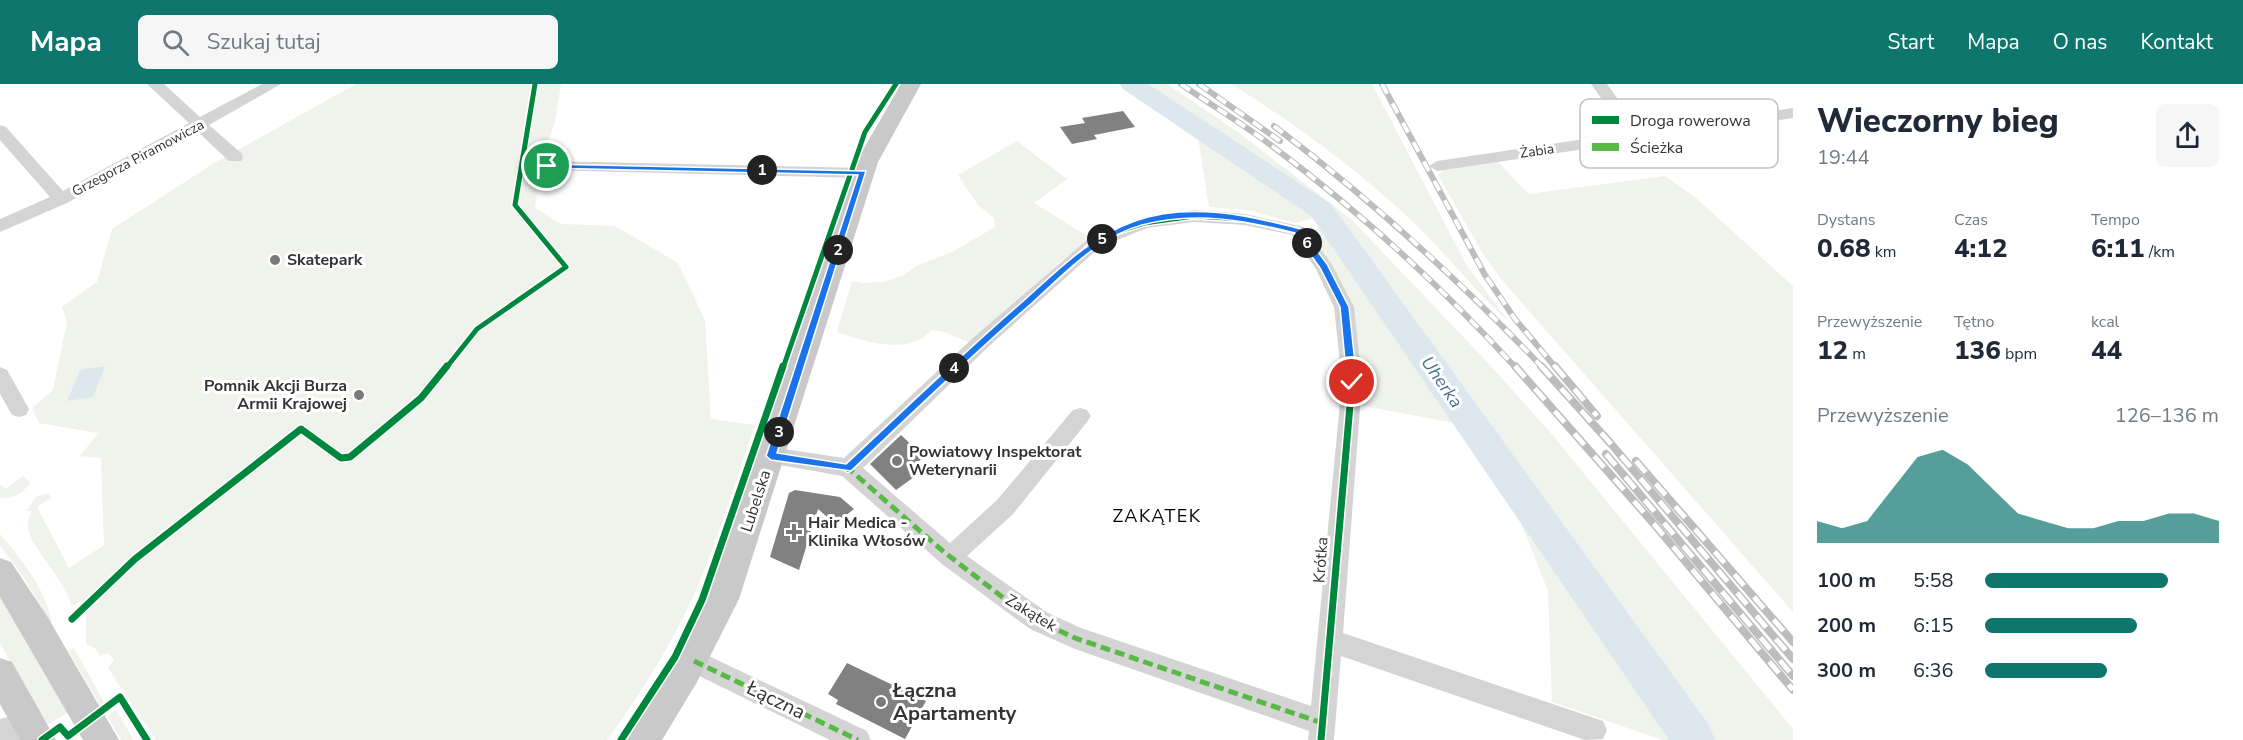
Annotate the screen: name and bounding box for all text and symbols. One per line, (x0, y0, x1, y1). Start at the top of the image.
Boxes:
search box (138, 15, 558, 69)
text: Mapa (30, 23, 102, 61)
icon: search (159, 26, 192, 59)
text: Szukaj tutaj (207, 27, 321, 57)
text: Start (1888, 28, 1934, 56)
text: Mapa (1967, 28, 2020, 56)
text: O nas (2053, 28, 2107, 56)
text: Kontakt (2140, 28, 2213, 56)
legend (1580, 99, 1778, 168)
text: Wieczorny bieg (1817, 99, 2059, 144)
button: share (2156, 104, 2219, 167)
text: Droga rowerowa (1630, 110, 1751, 132)
street label: Grzegorza Piramowicza (69, 115, 207, 201)
text: Ścieżka (1630, 137, 1683, 159)
street label: Żabia (1519, 139, 1555, 163)
pin (521, 140, 572, 191)
text: 19:44 (1817, 144, 1870, 171)
icon: arrive (530, 149, 563, 182)
pin: 1 (747, 155, 777, 185)
text: 1 (757, 159, 767, 181)
text: Dystans (1817, 209, 1875, 231)
text: Czas (1954, 209, 1988, 231)
text: Tempo (2091, 209, 2140, 231)
pin: 5 (1087, 224, 1117, 254)
text: 5 (1097, 228, 1107, 250)
pin: 6 (1292, 228, 1322, 258)
text: 0.68 (1817, 231, 1871, 266)
text: 4:12 (1954, 231, 2008, 266)
text: 6:11 (2091, 231, 2145, 266)
text: 6 (1302, 232, 1312, 254)
pin: 2 (823, 235, 853, 265)
text: 2 (833, 239, 843, 261)
text: km (1871, 241, 1896, 263)
text: /km (2145, 241, 2175, 263)
place label: Skatepark (287, 249, 363, 271)
marker: Skatepark (268, 253, 282, 267)
text: Przewyższenie (1817, 311, 1922, 333)
text: Tętno (1954, 311, 1995, 333)
text: kcal (2091, 311, 2119, 333)
text: 12 (1817, 333, 1848, 368)
text: 136 (1954, 333, 2001, 368)
text: 44 (2091, 333, 2122, 368)
text: m (1848, 343, 1866, 365)
text: bpm (2001, 343, 2037, 365)
water label: Uherka (1416, 351, 1468, 413)
pin: 4 (939, 353, 969, 383)
pin (1326, 356, 1377, 407)
text: 4 (949, 357, 959, 379)
icon: check (1335, 365, 1368, 398)
place label: Pomnik Akcji Burza Armii Krajowej (204, 375, 347, 415)
marker: Pomnik Akcji Burza Armii Krajowej (352, 388, 366, 402)
text: Przewyższenie (1817, 402, 1949, 429)
text: 126–136 m (2115, 402, 2219, 429)
pin: 3 (764, 417, 794, 447)
text: 3 (774, 421, 784, 443)
place label: Powiatowy Inspektorat Weterynarii (909, 441, 1082, 481)
marker: Powiatowy Inspektorat Weterynarii (890, 454, 904, 468)
street label: Lubelska (736, 467, 776, 535)
district label: ZAKĄTEK (1112, 504, 1202, 528)
place label: Hair Medica - Klinika Włosów (808, 512, 926, 552)
marker: Hair Medica - Klinika Włosów (785, 523, 803, 541)
street label: Krótka (1308, 536, 1334, 584)
text: 100 m (1817, 567, 1876, 594)
text: 5:58 (1913, 567, 1954, 594)
street label: Zakątek (1001, 589, 1062, 637)
text: 200 m (1817, 612, 1876, 639)
text: 6:15 (1913, 612, 1954, 639)
text: 300 m (1817, 657, 1876, 684)
text: 6:36 (1913, 657, 1954, 684)
street label: Łączna (741, 674, 810, 726)
place label: Łączna Apartamenty (892, 677, 1017, 727)
marker: Łączna Apartamenty (874, 695, 888, 709)

